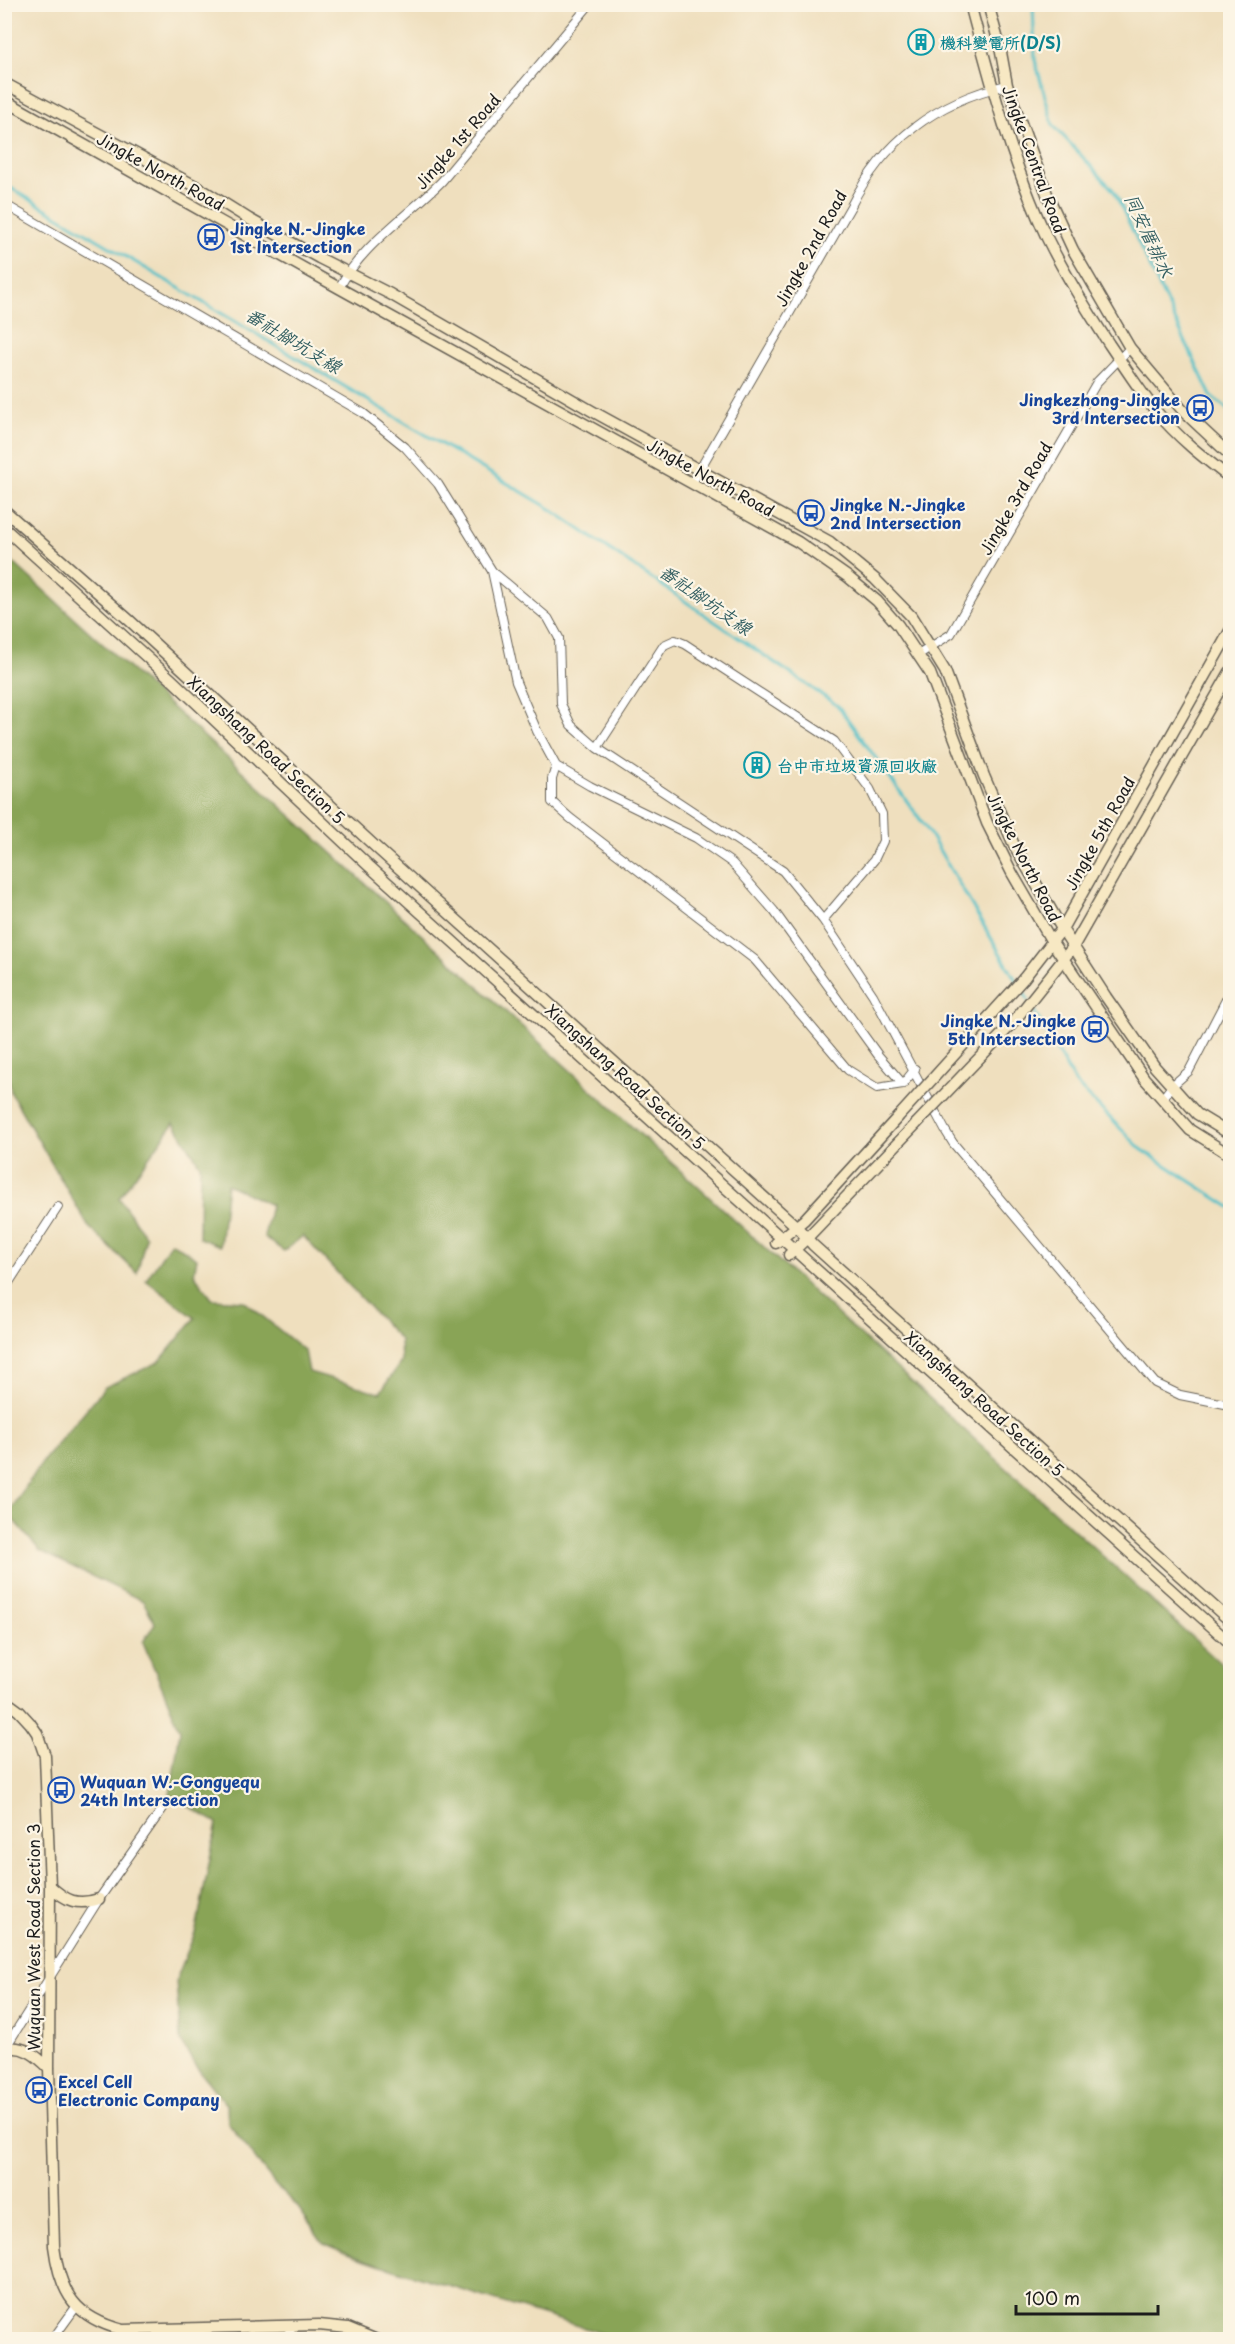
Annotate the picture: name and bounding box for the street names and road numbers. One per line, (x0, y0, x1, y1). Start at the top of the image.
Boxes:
street label: Jingke Central Road (997, 82, 1073, 236)
street label: Jingke 1st Road (409, 88, 505, 194)
street label: Jingke North Road (93, 126, 229, 216)
street label: Jingke 2nd Road (768, 185, 852, 311)
street label: Jingke North Road (643, 432, 779, 522)
street label: Jingke 3rd Road (973, 437, 1057, 559)
street label: Xiangshang Road Section 5 (183, 669, 351, 829)
street label: Jingke 5th Road (1058, 772, 1140, 894)
street label: Jingke North Road (982, 788, 1068, 926)
street label: Xiangshang Road Section 5 (541, 998, 711, 1154)
street label: Xiangshang Road Section 5 (900, 1325, 1070, 1481)
street label: Wuquan West Road Section 3 (21, 1824, 45, 2050)

